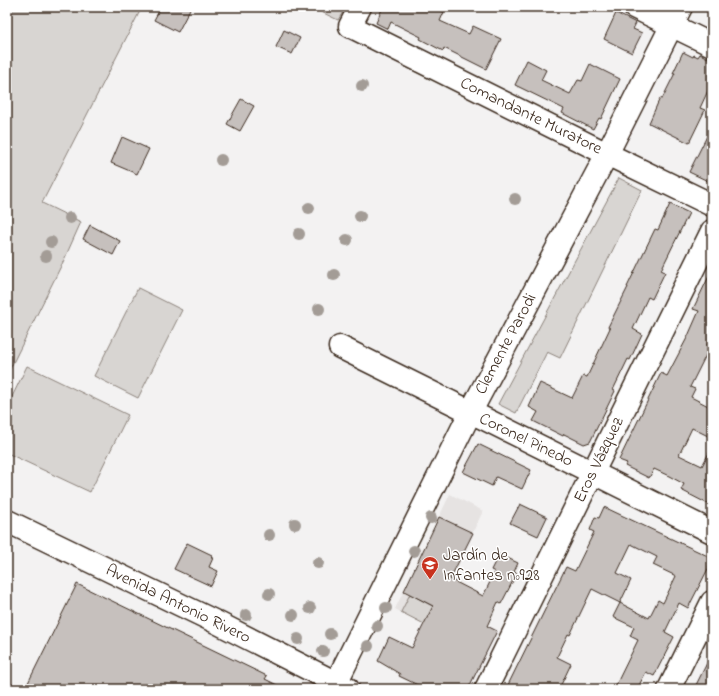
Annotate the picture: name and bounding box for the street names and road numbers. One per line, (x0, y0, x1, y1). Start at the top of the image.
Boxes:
street label: Comandante Muratore (456, 71, 607, 161)
street label: Clemente Parodi (469, 289, 543, 399)
street label: Coronel Pinedo (475, 406, 577, 474)
street label: Eros Vázquez (567, 412, 631, 507)
street label: Avenida Antonio Rivero (101, 558, 255, 650)

